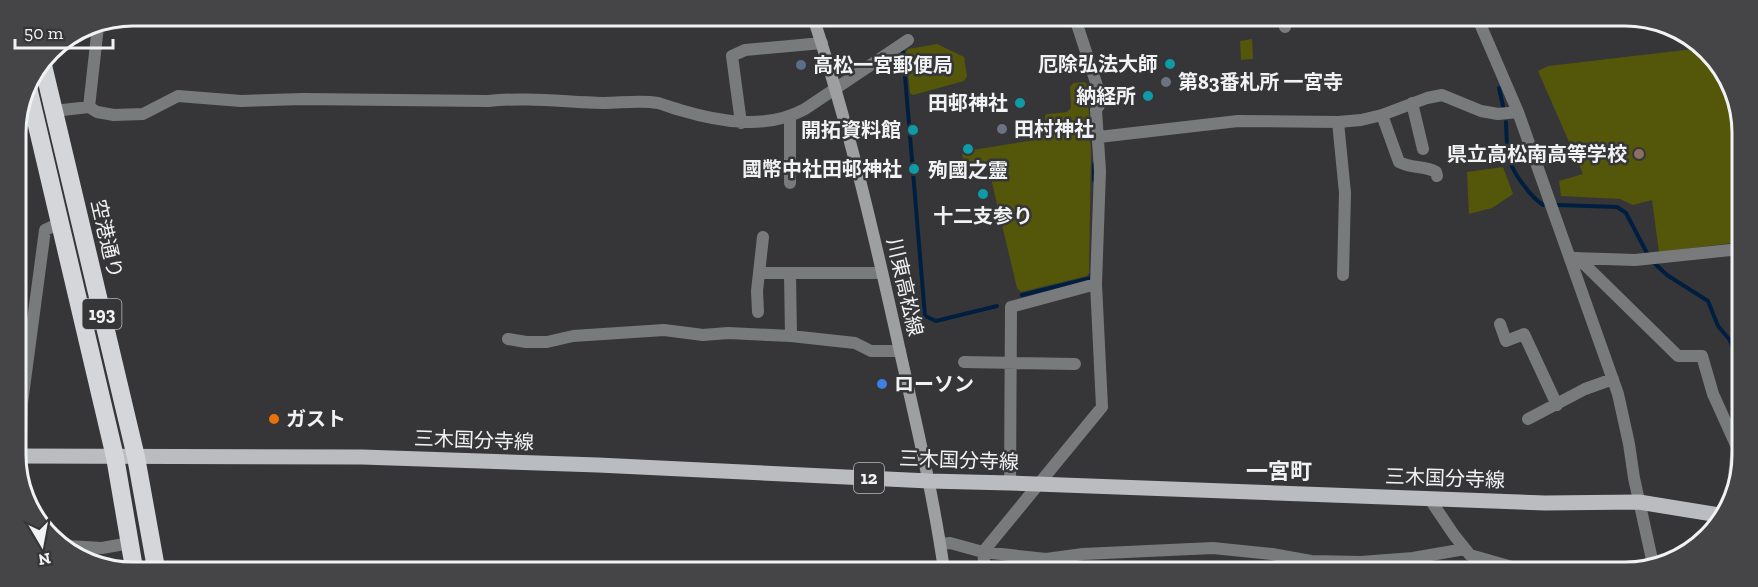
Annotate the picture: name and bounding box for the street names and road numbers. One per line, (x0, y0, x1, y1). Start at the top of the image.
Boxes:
street label: 空港通り (86, 197, 128, 281)
street label: 川東高松線 (882, 236, 928, 338)
road number: 193 (82, 299, 122, 329)
street label: 三木国分寺線 (414, 426, 534, 454)
street label: 三木国分寺線 (899, 446, 1019, 474)
road number: 12 (854, 463, 884, 493)
street label: 三木国分寺線 (1385, 464, 1505, 492)

